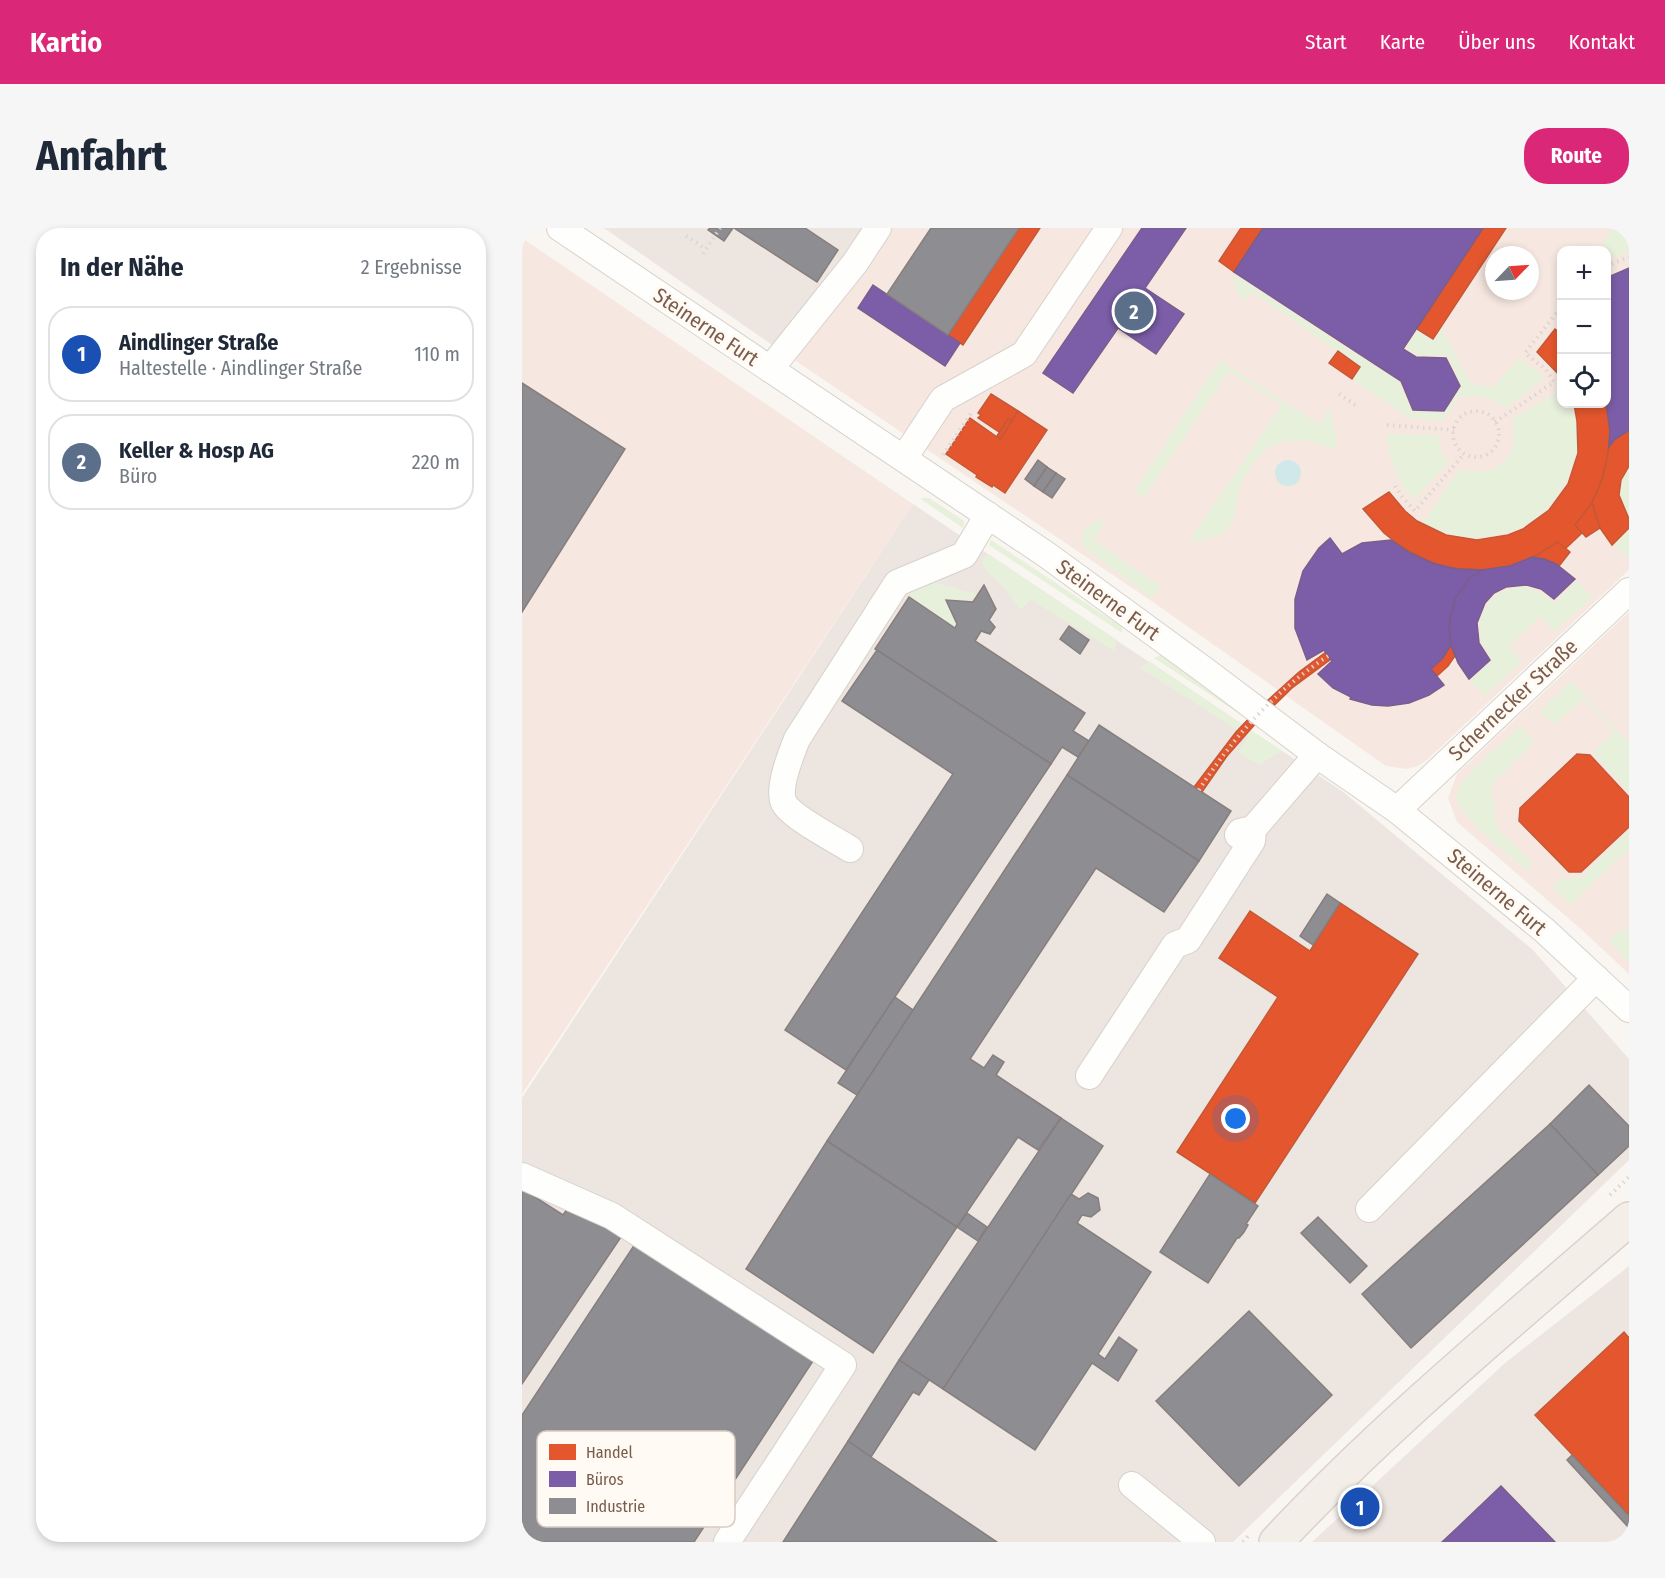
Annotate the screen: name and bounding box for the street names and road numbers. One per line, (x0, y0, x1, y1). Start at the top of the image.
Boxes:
street label: Steinerne Furt (648, 282, 764, 372)
street label: Steinerne Furt (1051, 554, 1165, 646)
street label: Schernecker Straße (1443, 634, 1583, 766)
street label: Steinerne Furt (1442, 843, 1552, 941)

